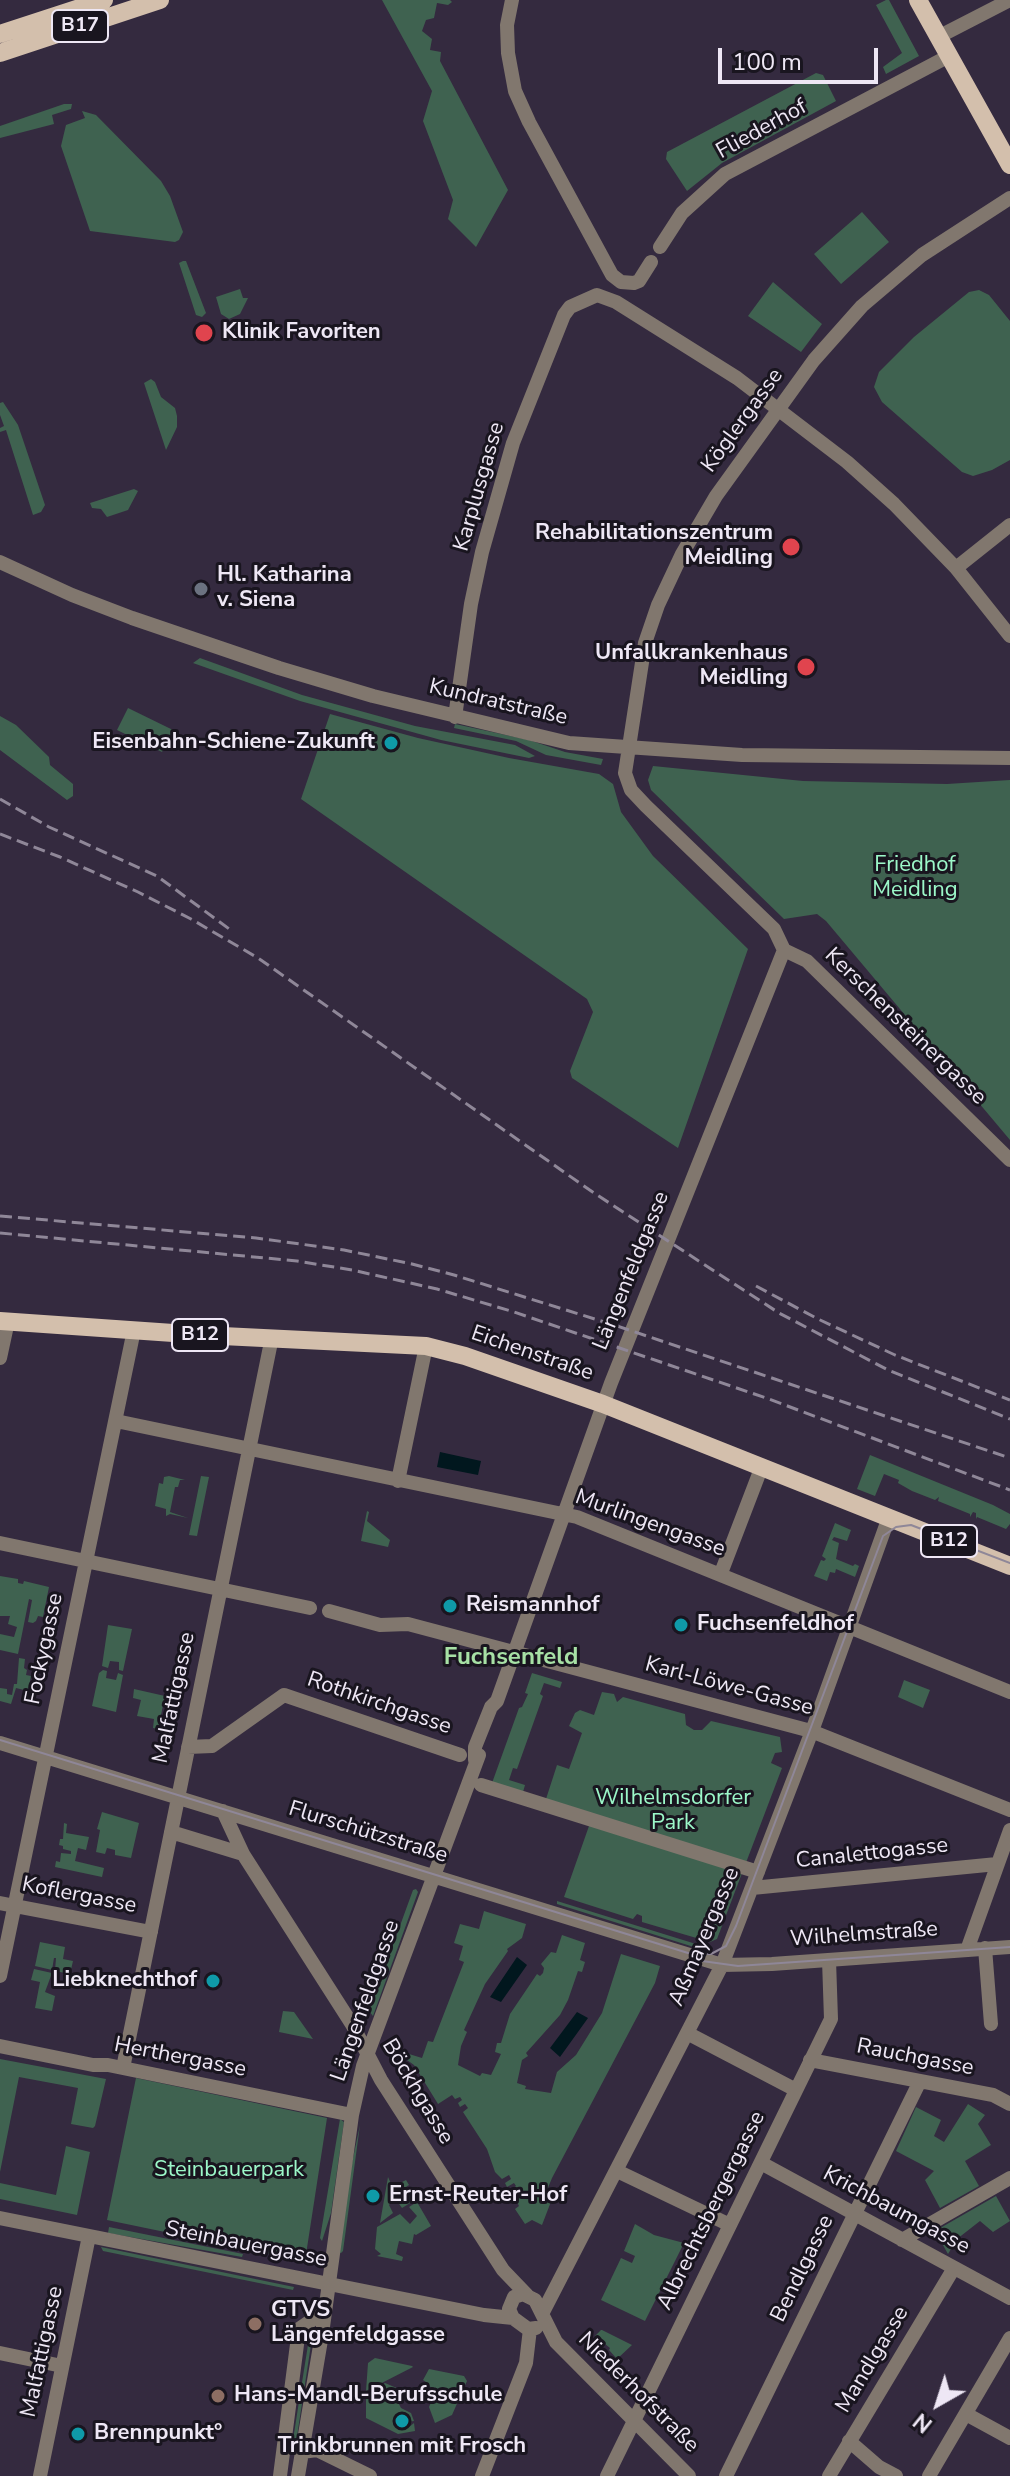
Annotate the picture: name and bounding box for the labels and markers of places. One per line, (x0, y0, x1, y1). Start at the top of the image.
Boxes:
place label: Klinik Favoriten (222, 320, 381, 346)
marker: Klinik Favoriten (193, 322, 215, 344)
place label: Rehabilitationszentrum Meidling (535, 521, 773, 572)
marker: Rehabilitationszentrum Meidling (780, 536, 802, 558)
place label: Hl. Katharina v. Siena (217, 563, 352, 614)
marker: Hl. Katharina v. Siena (192, 580, 210, 598)
place label: Unfallkrankenhaus Meidling (595, 641, 788, 692)
marker: Unfallkrankenhaus Meidling (795, 656, 817, 678)
place label: Eisenbahn-Schiene-Zukunft (92, 730, 375, 756)
marker: Eisenbahn-Schiene-Zukunft (382, 734, 400, 752)
place label: Reismannhof (466, 1593, 600, 1619)
marker: Reismannhof (441, 1597, 459, 1615)
place label: Fuchsenfeldhof (697, 1612, 854, 1638)
marker: Fuchsenfeldhof (672, 1616, 690, 1634)
place label: Liebknechthof (52, 1968, 197, 1994)
marker: Liebknechthof (204, 1972, 222, 1990)
place label: Ernst-Reuter-Hof (389, 2183, 567, 2209)
marker: Ernst-Reuter-Hof (364, 2187, 382, 2205)
place label: GTVS Längenfeldgasse (271, 2298, 445, 2350)
marker: GTVS Längenfeldgasse (246, 2315, 264, 2333)
place label: Hans-Mandl-Berufsschule (234, 2383, 502, 2409)
marker: Hans-Mandl-Berufsschule (209, 2387, 227, 2405)
marker: Trinkbrunnen mit Frosch (393, 2412, 411, 2430)
place label: Brennpunkt° (94, 2421, 222, 2447)
marker: Brennpunkt° (69, 2425, 87, 2443)
place label: Trinkbrunnen mit Frosch (278, 2434, 526, 2460)

